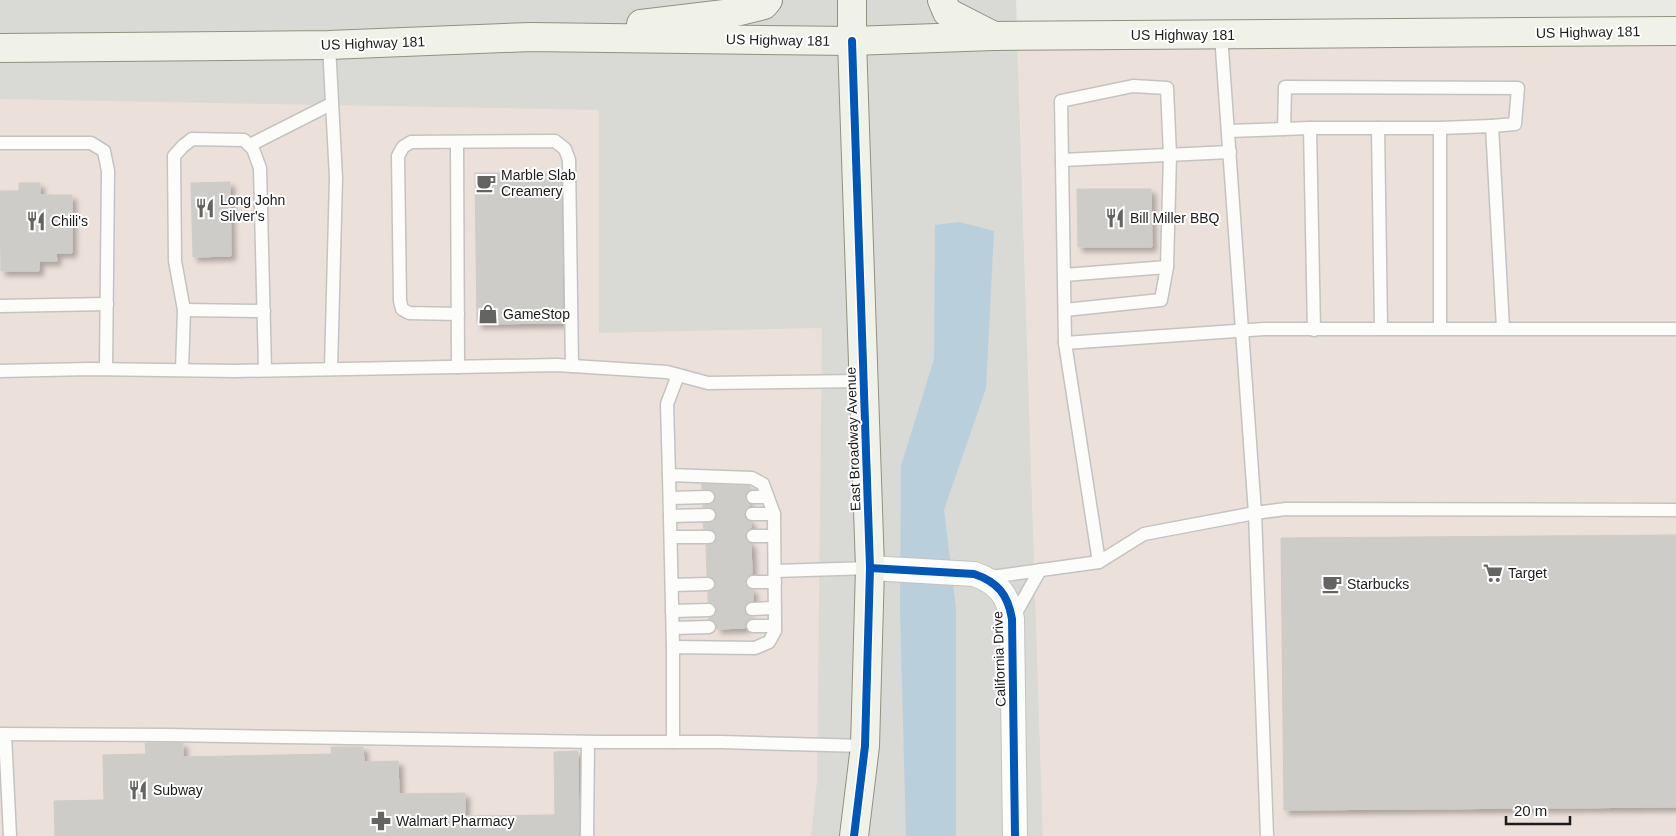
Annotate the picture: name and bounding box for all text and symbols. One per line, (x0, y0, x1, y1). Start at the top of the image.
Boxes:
street label: US Highway 181 (1536, 23, 1640, 41)
street label: US Highway 181 (1131, 27, 1235, 43)
street label: US Highway 181 (726, 31, 830, 49)
street label: US Highway 181 (321, 33, 426, 53)
place label: Marble Slab Creamery (501, 167, 576, 199)
cafe icon: Marble Slab Creamery (475, 172, 497, 194)
place label: Long John Silver's (220, 192, 285, 224)
restaurant icon: Long John Silver's (194, 197, 216, 219)
restaurant icon: Bill Miller BBQ (1104, 207, 1126, 229)
restaurant icon: Chili's (25, 210, 47, 232)
place label: Bill Miller BBQ (1130, 210, 1220, 226)
place label: Chili's (51, 213, 88, 229)
shop icon: GameStop (477, 303, 499, 325)
place label: GameStop (503, 306, 570, 322)
street label: East Broadway Avenue (842, 366, 864, 511)
supermarket icon: Target (1482, 562, 1504, 584)
place label: Target (1508, 565, 1547, 581)
cafe icon: Starbucks (1321, 573, 1343, 595)
place label: Starbucks (1347, 576, 1409, 592)
street label: California Drive (989, 611, 1009, 707)
restaurant icon: Subway (127, 779, 149, 801)
place label: Subway (153, 782, 203, 798)
scale bar (1506, 794, 1570, 826)
text: 20 m (1514, 802, 1547, 819)
pharmacy icon: Walmart Pharmacy (370, 810, 392, 832)
place label: Walmart Pharmacy (396, 813, 515, 829)

